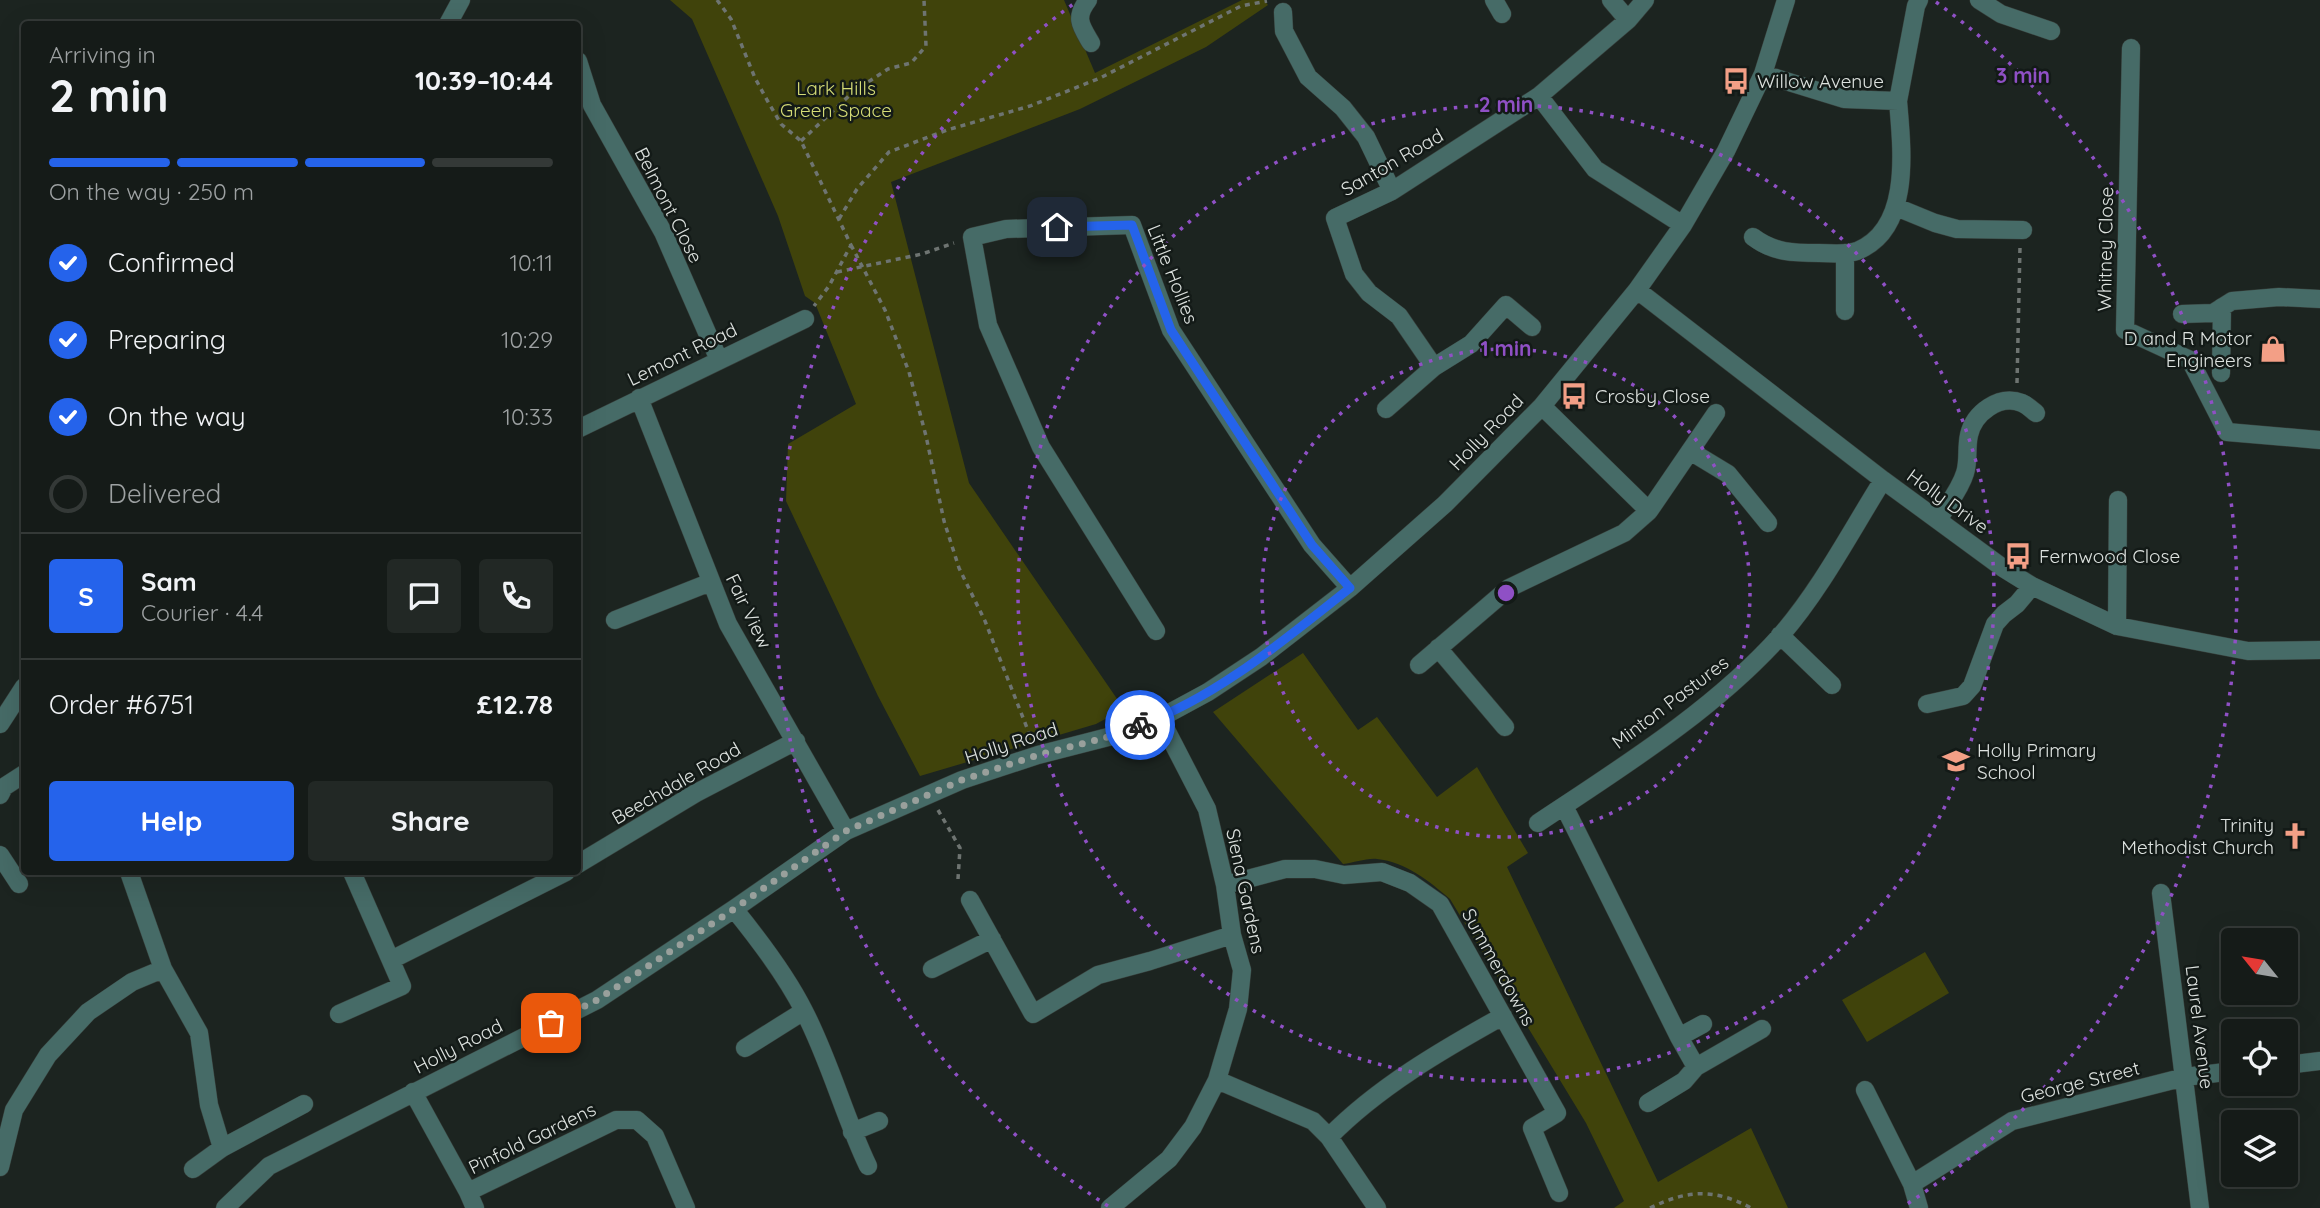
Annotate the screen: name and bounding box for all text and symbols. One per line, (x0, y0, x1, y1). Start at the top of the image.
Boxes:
text: Arriving in (49, 40, 156, 69)
text: 3 min (1996, 62, 2050, 88)
text: 10:39–10:44 (415, 64, 553, 97)
text: 2 min (49, 66, 169, 124)
bus stop icon: Willow Avenue (1721, 66, 1751, 96)
place label: Willow Avenue (1757, 69, 1884, 93)
park label: Lark Hills Green Space (780, 76, 892, 122)
text: 2 min (1479, 91, 1533, 117)
street label: Santon Road (1337, 123, 1447, 201)
street label: Belmont Close (630, 143, 708, 267)
text: On the way · 250 m (49, 177, 254, 206)
street label: Whitney Close (2092, 186, 2118, 312)
pin (1027, 197, 1087, 257)
icon: home (1038, 208, 1076, 246)
street label: Little Hollies (1142, 221, 1204, 327)
icon: check (49, 244, 87, 282)
text: Confirmed (108, 246, 235, 279)
text: 10:11 (509, 248, 553, 277)
street label: Lemont Road (623, 317, 741, 391)
icon: check (49, 321, 87, 359)
text: Preparing (108, 323, 226, 356)
text: 10:29 (501, 325, 553, 354)
place label: D and R Motor Engineers (2124, 326, 2253, 372)
shop icon: D and R Motor Engineers (2258, 334, 2288, 364)
text: 1 min (1481, 335, 1531, 361)
bus stop icon: Crosby Close (1559, 381, 1589, 411)
place label: Crosby Close (1595, 384, 1710, 408)
street label: Holly Road (1444, 389, 1528, 475)
icon: check (49, 398, 87, 436)
text: On the way (108, 400, 246, 433)
text: 10:33 (502, 402, 553, 431)
street label: Holly Drive (1902, 463, 1994, 539)
text: Delivered (108, 477, 221, 510)
bus stop icon: Fernwood Close (2003, 541, 2033, 571)
place label: Fernwood Close (2039, 544, 2180, 568)
button: chat (387, 559, 461, 633)
button: phone (479, 559, 553, 633)
text: Sam (141, 565, 197, 598)
street label: Fair View (721, 570, 777, 652)
text: S (78, 580, 94, 613)
centre of rings (1494, 581, 1518, 605)
text: Courier · 4.4 (141, 598, 263, 627)
street label: Minton Pastures (1607, 650, 1733, 754)
text: Order #6751 (49, 688, 194, 721)
text: £12.78 (477, 688, 553, 721)
courier (1105, 690, 1175, 760)
icon: bike (1121, 706, 1159, 744)
street label: Holly Road (961, 717, 1061, 769)
street label: Beechdale Road (607, 736, 745, 830)
place label: Holly Primary School (1977, 738, 2096, 784)
school or university icon: Holly Primary School (1941, 746, 1971, 776)
button: Help (49, 781, 294, 861)
button: Share (308, 781, 553, 861)
place label: Trinity Methodist Church (2121, 813, 2274, 859)
church icon: Trinity Methodist Church (2280, 821, 2310, 851)
street label: Siena Gardens (1221, 826, 1271, 956)
street label: Summerdowns (1457, 904, 1541, 1030)
north arrow (2221, 928, 2298, 1004)
map controls (2221, 928, 2298, 1187)
street label: Laurel Avenue (2181, 964, 2219, 1090)
pin (521, 993, 581, 1053)
icon: bag (532, 1004, 570, 1042)
street label: Holly Road (409, 1013, 507, 1079)
button: locate (2221, 1019, 2298, 1096)
street label: George Street (2018, 1056, 2142, 1108)
street label: Pinfold Gardens (464, 1097, 600, 1179)
button: layers (2221, 1110, 2298, 1187)

